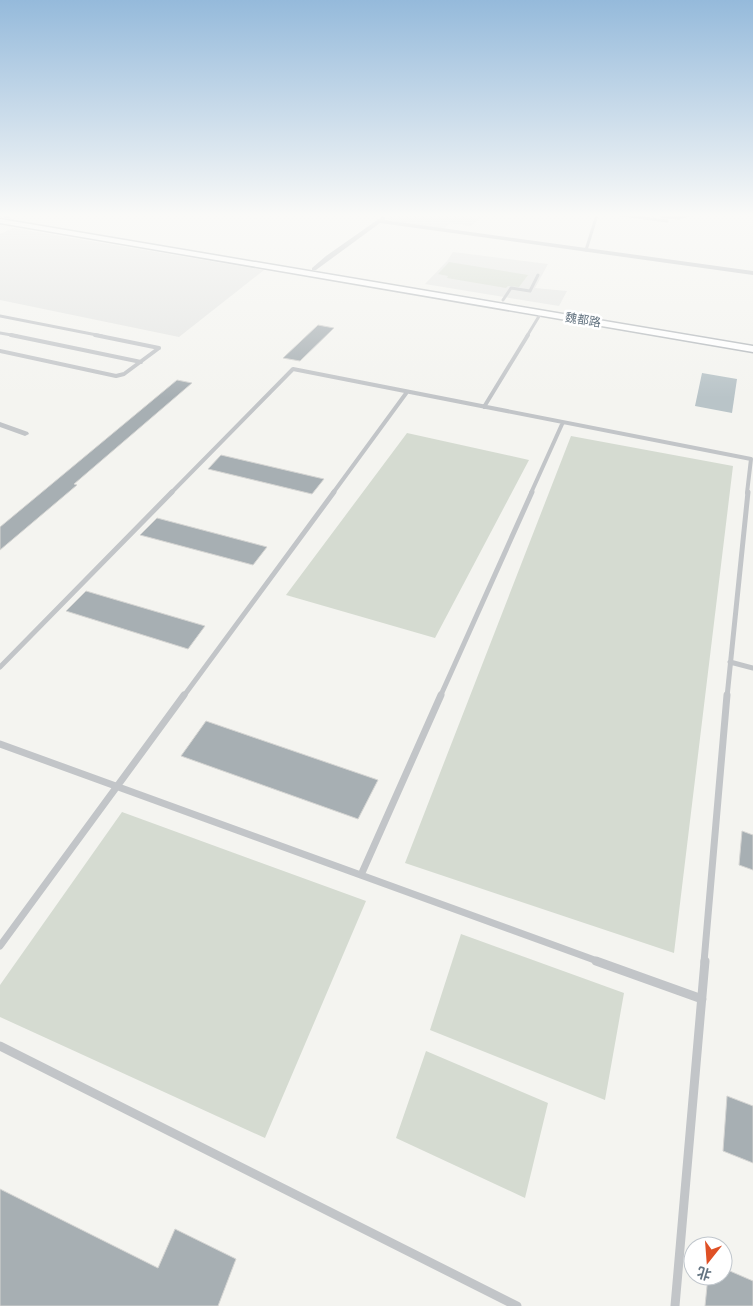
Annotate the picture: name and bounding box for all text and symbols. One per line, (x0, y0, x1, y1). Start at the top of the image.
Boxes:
street label: 魏都路 (564, 310, 602, 330)
north arrow (683, 1236, 733, 1286)
text: 北 (695, 1264, 713, 1283)

